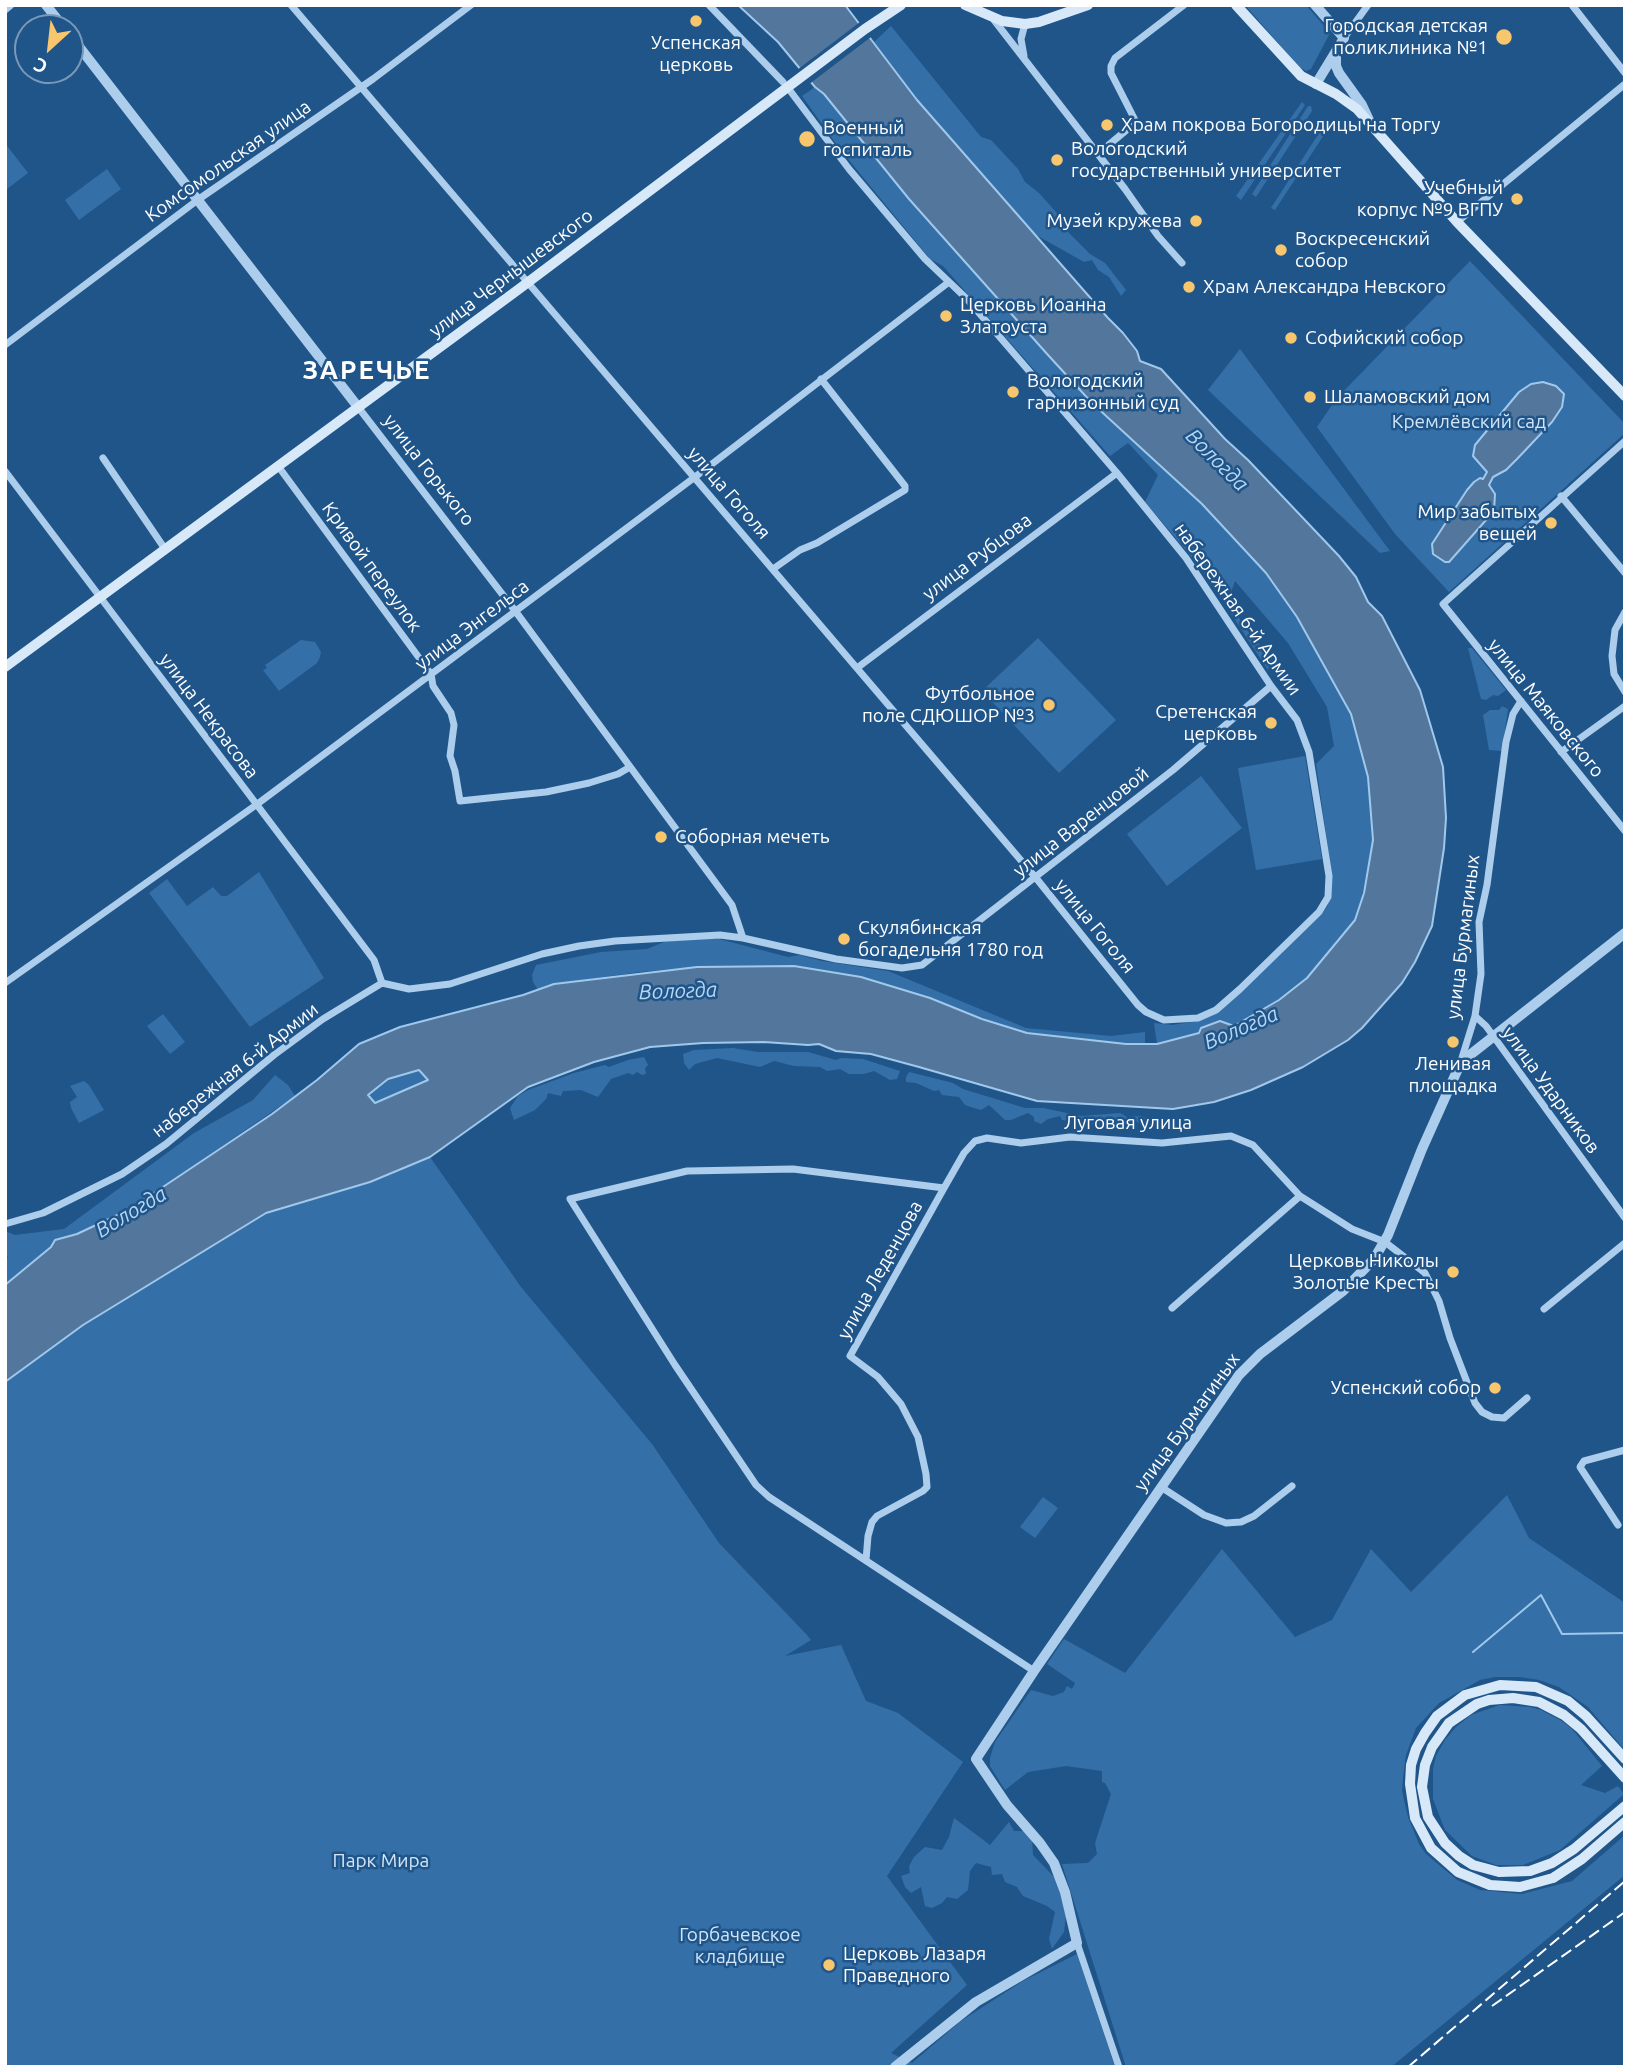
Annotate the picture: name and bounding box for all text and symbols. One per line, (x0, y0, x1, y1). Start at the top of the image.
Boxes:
marker: Успенская церковь (688, 13, 704, 29)
north arrow (14, 14, 84, 84)
place label: Городская детская поликлиника №1 (1324, 15, 1488, 59)
marker: Городская детская поликлиника №1 (1494, 27, 1514, 47)
place label: Успенская церковь (651, 32, 741, 76)
text: С (30, 53, 51, 78)
street label: Комсомольская улица (141, 95, 315, 227)
place label: Храм покрова Богородицы на Торгу (1121, 114, 1440, 136)
place label: Военный госпиталь (823, 117, 912, 161)
marker: Храм покрова Богородицы на Торгу (1099, 117, 1115, 133)
marker: Военный госпиталь (797, 129, 817, 149)
place label: Вологодский государственный университет (1071, 138, 1341, 182)
marker: Вологодский государственный университет (1049, 152, 1065, 168)
place label: Учебный корпус №9 ВГПУ (1357, 177, 1503, 221)
marker: Учебный корпус №9 ВГПУ (1509, 191, 1525, 207)
street label: улица Чернышевского (425, 204, 597, 342)
place label: Музей кружева (1047, 210, 1182, 232)
marker: Музей кружева (1188, 213, 1204, 229)
place label: Воскресенский собор (1295, 228, 1430, 272)
marker: Воскресенский собор (1273, 242, 1289, 258)
place label: Храм Александра Невского (1203, 276, 1446, 298)
marker: Храм Александра Невского (1181, 279, 1197, 295)
place label: Церковь Иоанна Златоуста (960, 294, 1107, 338)
marker: Церковь Иоанна Златоуста (938, 308, 954, 324)
place label: Софийский собор (1305, 327, 1463, 349)
marker: Софийский собор (1283, 330, 1299, 346)
district label: ЗАРЕЧЬЕ (303, 354, 431, 386)
place label: Вологодский гарнизонный суд (1027, 370, 1179, 414)
marker: Вологодский гарнизонный суд (1005, 384, 1021, 400)
place label: Шаламовский дом (1324, 386, 1490, 408)
marker: Шаламовский дом (1302, 389, 1318, 405)
street label: улица Горького (378, 410, 480, 530)
park label: Кремлёвский сад (1392, 411, 1546, 433)
water label: Вологда (1180, 423, 1254, 497)
street label: улица Гоголя (683, 442, 775, 544)
street label: Кривой переулок (317, 498, 427, 636)
place label: Мир забытых вещей (1417, 501, 1537, 545)
street label: улица Рубцова (918, 509, 1036, 605)
marker: Мир забытых вещей (1543, 515, 1559, 531)
street label: набережная 6-й Армии (1170, 518, 1306, 700)
street label: улица Энгельса (411, 575, 533, 675)
street label: улица Маяковского (1483, 634, 1609, 782)
street label: улица Некрасова (154, 649, 264, 783)
place label: Футбольное поле СДЮШОР №3 (862, 683, 1035, 727)
marker: Футбольное поле СДЮШОР №3 (1041, 697, 1057, 713)
place label: Сретенская церковь (1155, 701, 1257, 745)
marker: Сретенская церковь (1263, 715, 1279, 731)
street label: улица Варенцовой (1009, 762, 1153, 882)
place label: Соборная мечеть (675, 826, 830, 848)
marker: Соборная мечеть (653, 829, 669, 845)
street label: улица Бурмагиных (1442, 853, 1484, 1021)
street label: улица Гоголя (1050, 874, 1140, 978)
place label: Скулябинская богадельня 1780 год (858, 917, 1043, 961)
marker: Скулябинская богадельня 1780 год (836, 931, 852, 947)
water label: Вологда (638, 977, 718, 1005)
street label: набережная 6-й Армии (147, 998, 323, 1142)
water label: Вологда (1200, 1001, 1282, 1055)
street label: улица Ударников (1497, 1022, 1605, 1158)
marker: Ленивая площадка (1445, 1034, 1461, 1050)
place label: Ленивая площадка (1408, 1053, 1498, 1097)
street label: Луговая улица (1064, 1112, 1192, 1134)
water label: Вологда (91, 1181, 171, 1243)
street label: улица Леденцова (832, 1197, 928, 1343)
place label: Церковь Николы Золотые Кресты (1289, 1250, 1439, 1294)
marker: Церковь Николы Золотые Кресты (1445, 1264, 1461, 1280)
street label: улица Бурмагиных (1129, 1348, 1245, 1496)
place label: Успенский собор (1331, 1377, 1481, 1399)
marker: Успенский собор (1487, 1380, 1503, 1396)
park label: Парк Мира (333, 1850, 429, 1872)
park label: Горбачевское кладбище (679, 1924, 801, 1968)
place label: Церковь Лазаря Праведного (843, 1943, 986, 1987)
marker: Церковь Лазаря Праведного (821, 1957, 837, 1973)

